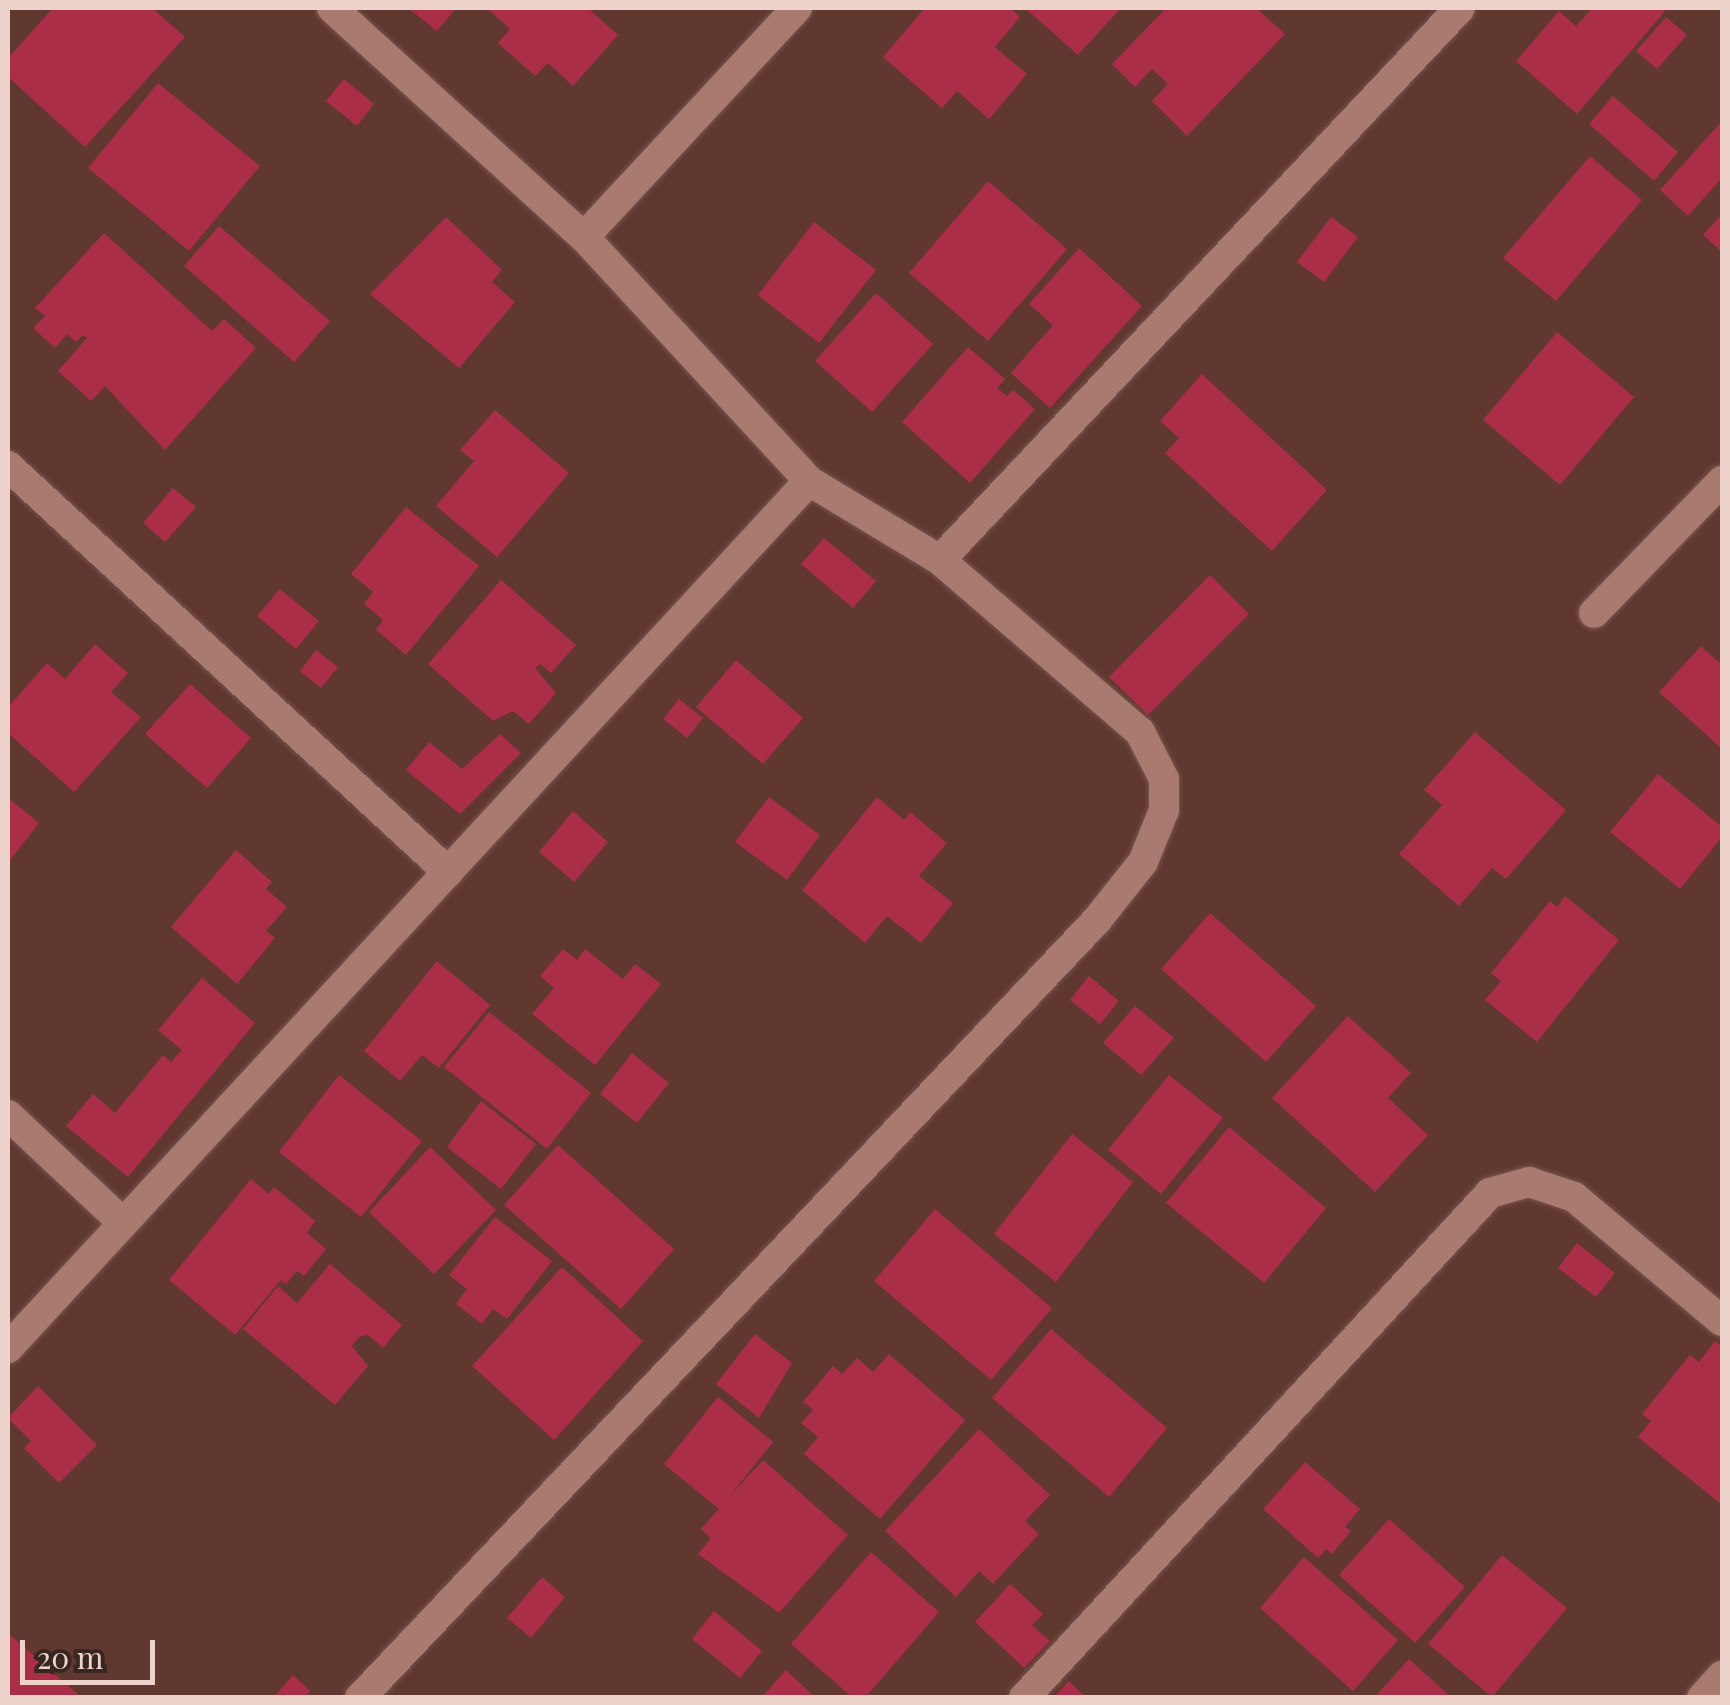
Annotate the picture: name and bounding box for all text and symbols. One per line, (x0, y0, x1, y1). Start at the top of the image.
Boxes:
scale bar (25, 1620, 160, 1682)
text: 20 m (37, 1637, 103, 1677)

